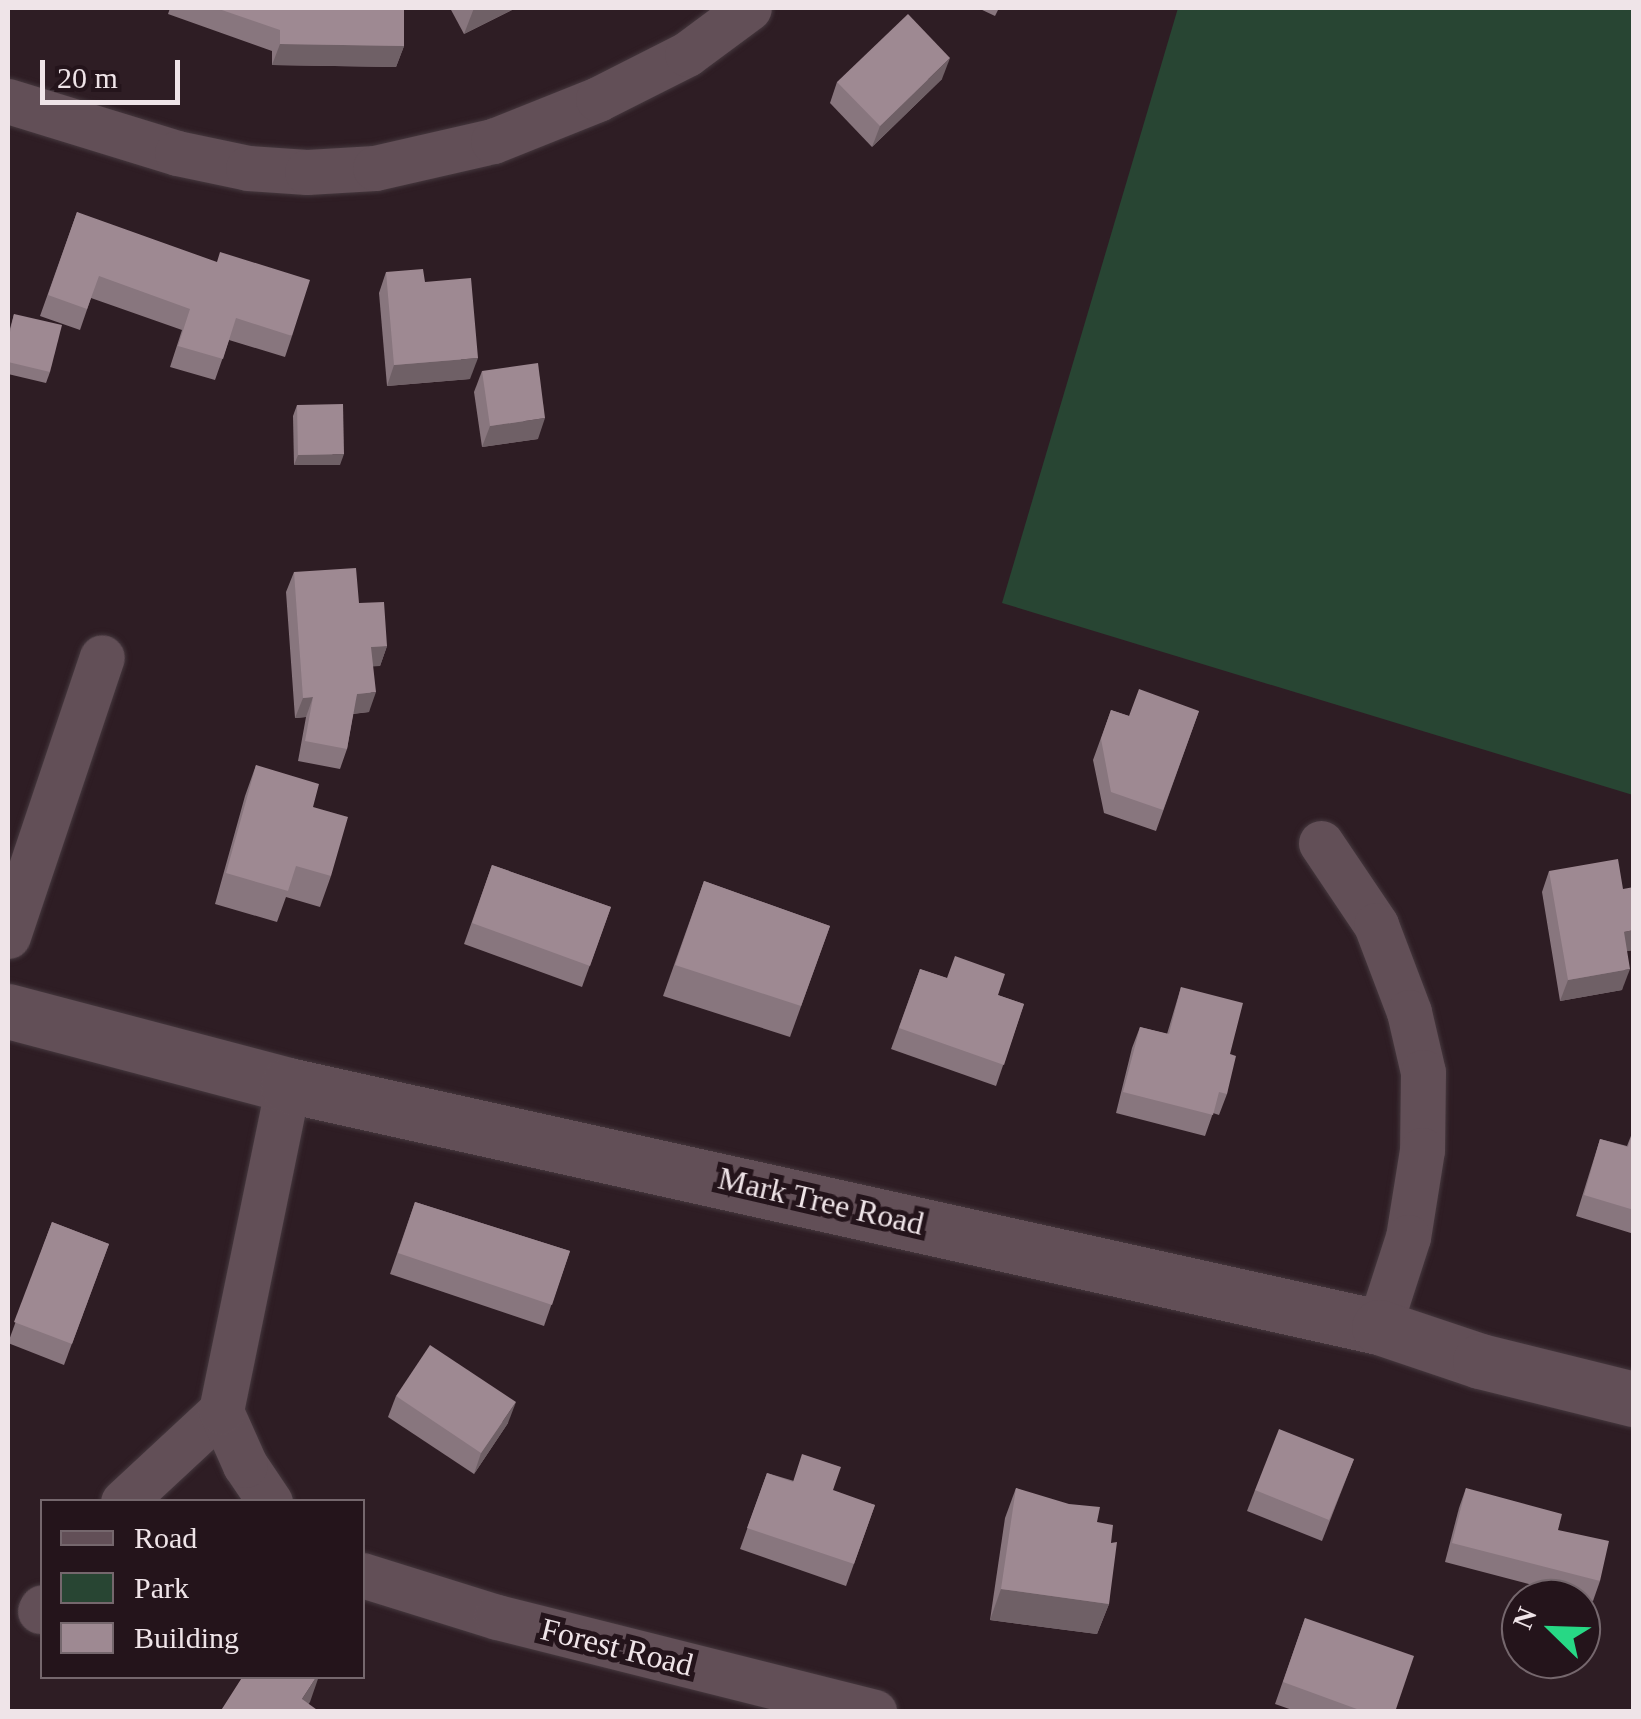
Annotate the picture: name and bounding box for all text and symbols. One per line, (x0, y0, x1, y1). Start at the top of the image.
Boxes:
scale bar (45, 40, 185, 102)
text: 20 m (57, 61, 118, 94)
street label: Mark Tree Road (714, 1159, 928, 1243)
legend (40, 1499, 365, 1679)
text: Road (134, 1521, 197, 1554)
text: Park (134, 1571, 189, 1604)
north arrow (1501, 1579, 1601, 1679)
text: N (1507, 1603, 1543, 1633)
street label: Forest Road (537, 1610, 697, 1684)
text: Building (134, 1621, 239, 1654)

